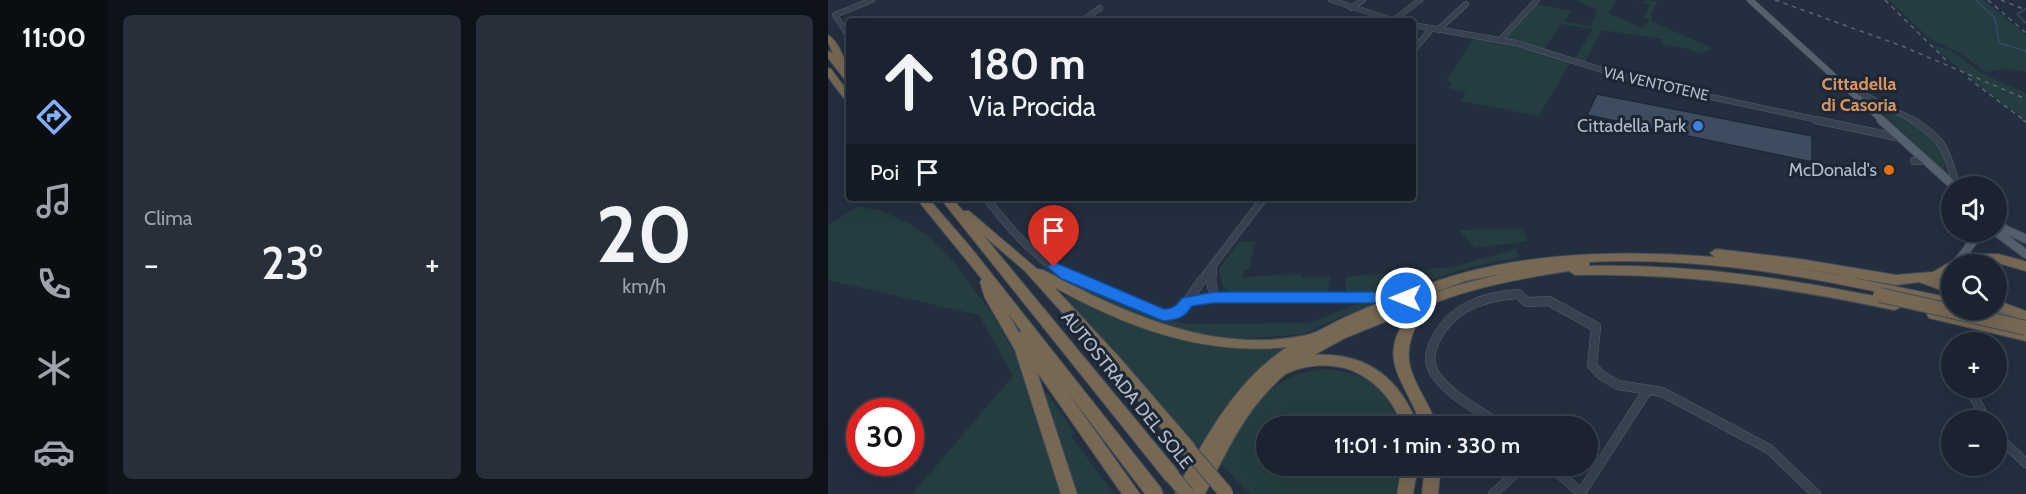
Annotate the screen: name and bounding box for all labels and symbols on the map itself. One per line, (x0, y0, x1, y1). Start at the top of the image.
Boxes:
street label: VIA VENTOTENE (1602, 63, 1710, 105)
district label: Cittadella di Casoria (1821, 73, 1897, 116)
place label: Cittadella Park (1577, 115, 1687, 137)
marker: Cittadella Park (1691, 119, 1705, 133)
place label: McDonald's (1789, 159, 1877, 181)
marker: McDonald's (1882, 163, 1896, 177)
pin (1028, 205, 1079, 267)
position arrow (1374, 266, 1438, 330)
street label: AUTOSTRADA DEL SOLE (1057, 307, 1197, 473)
speed limit sign: 30 (846, 398, 924, 476)

